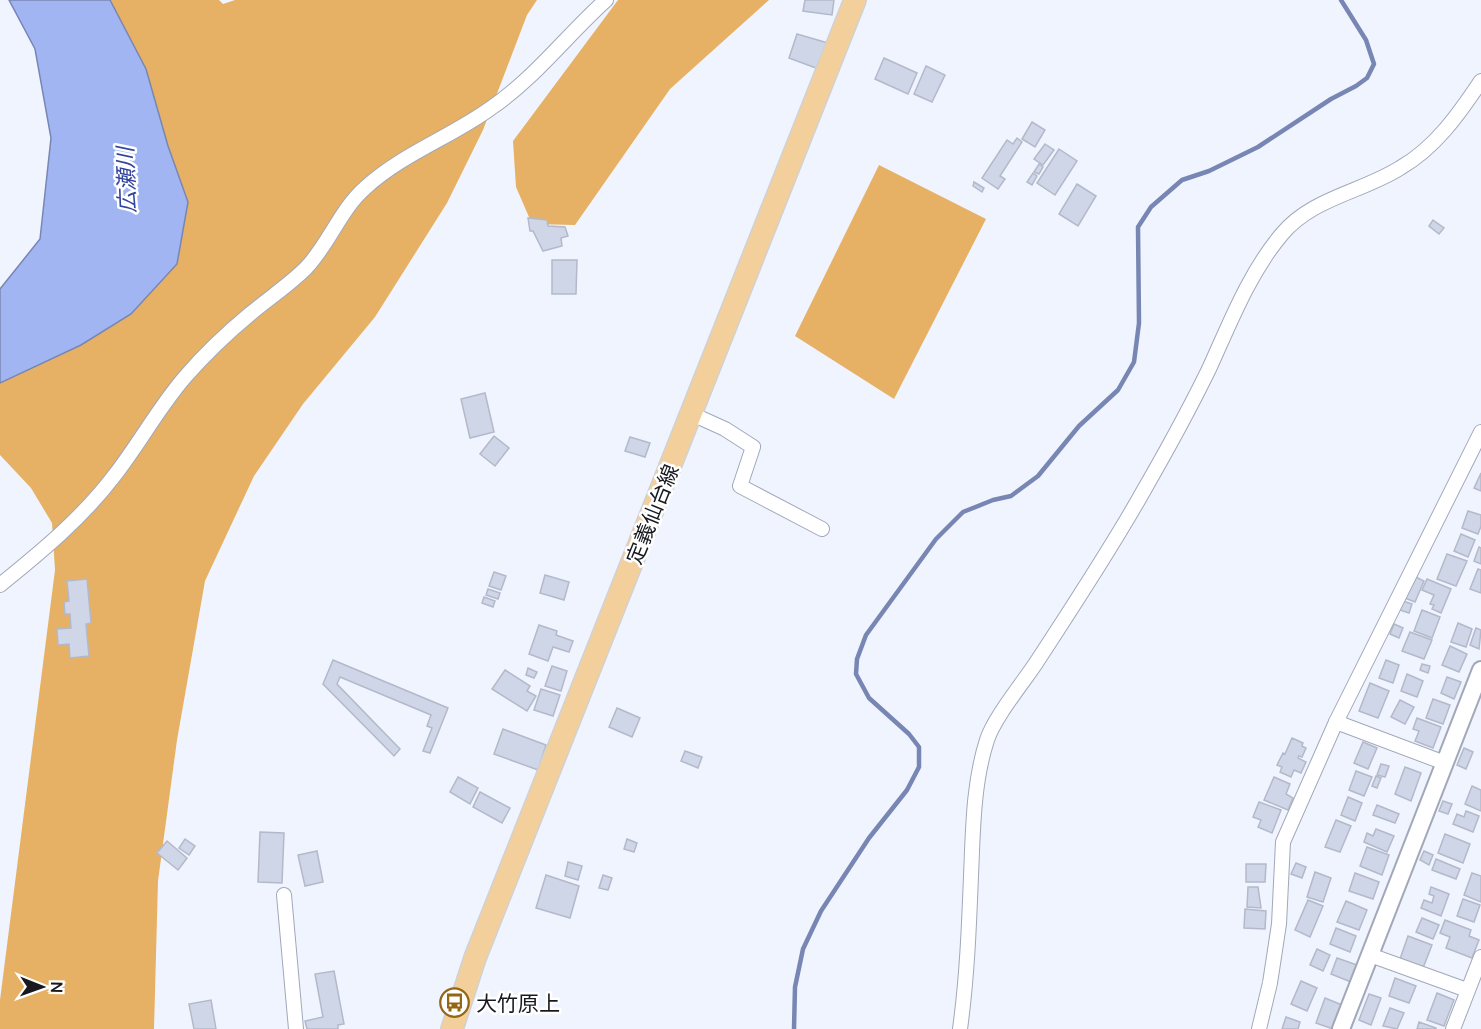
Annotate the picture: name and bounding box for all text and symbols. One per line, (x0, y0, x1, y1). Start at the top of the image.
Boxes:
water label: 広瀬川 (110, 145, 142, 214)
street label: 定義仙台線 (619, 460, 685, 568)
north arrow (12, 957, 72, 1017)
text: N (46, 981, 68, 993)
bus stop icon: 大竹原上 (439, 987, 471, 1019)
place label: 大竹原上 (476, 989, 560, 1017)

